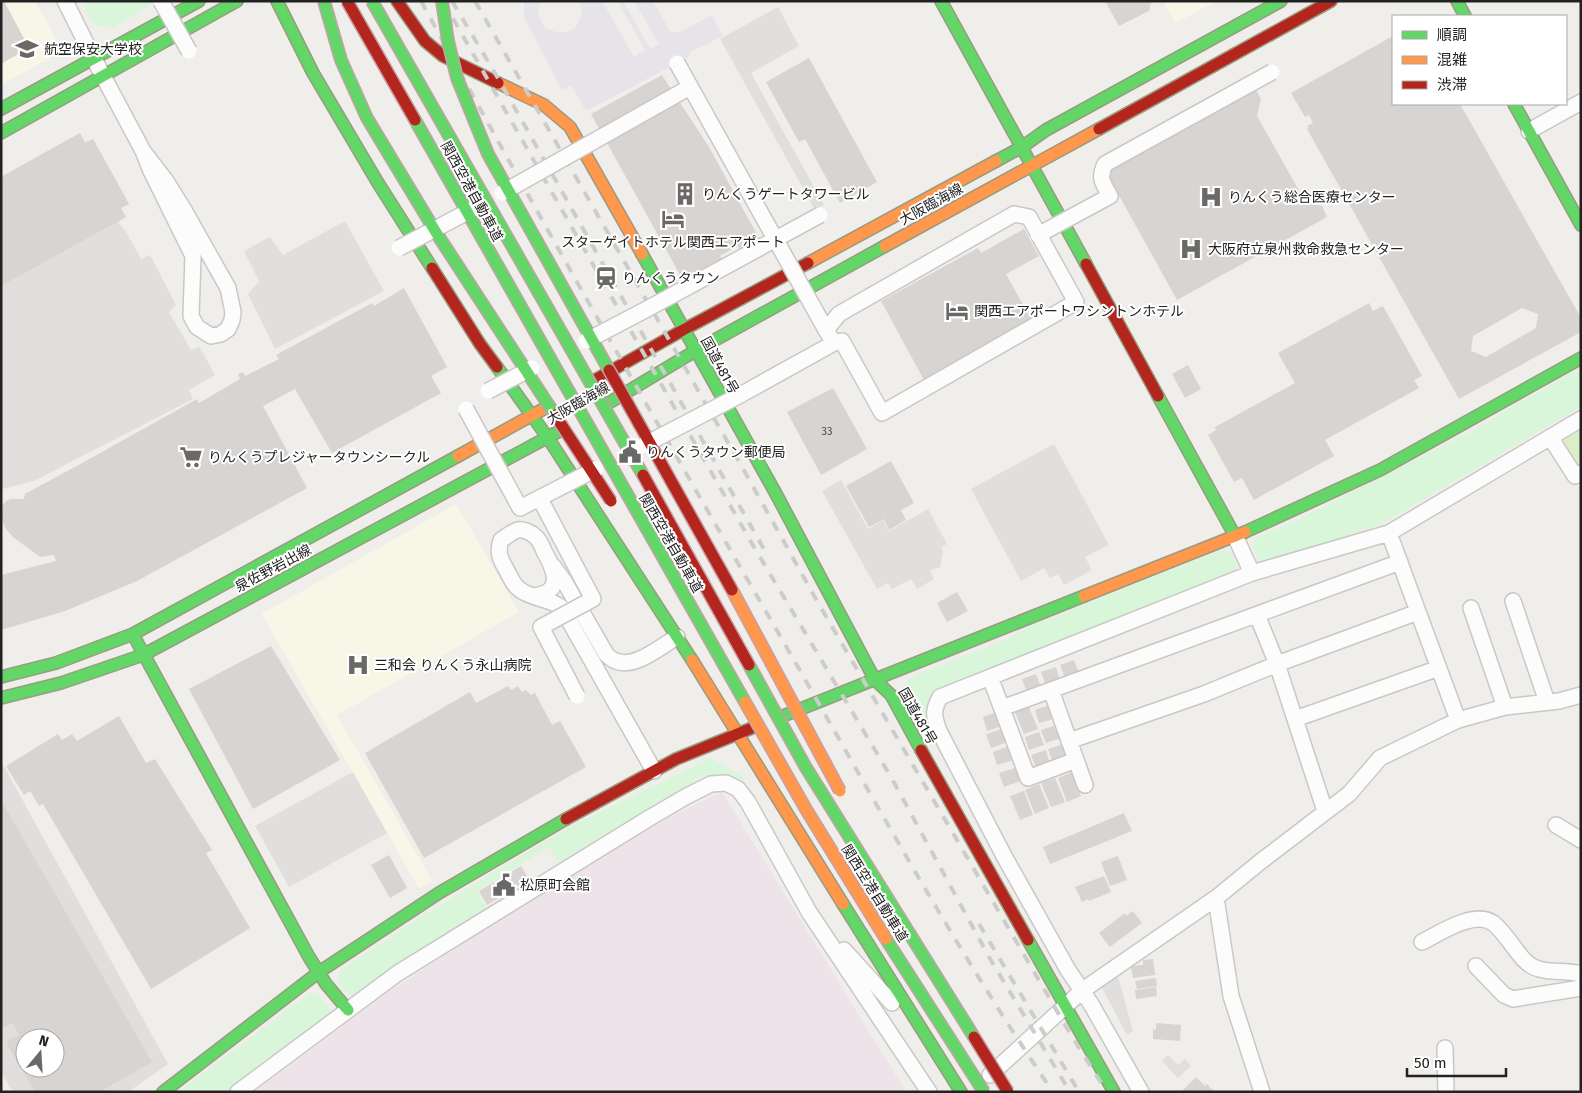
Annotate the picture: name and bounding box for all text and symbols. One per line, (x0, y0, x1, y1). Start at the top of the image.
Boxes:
legend (1392, 15, 1567, 105)
text: 順調 (1437, 26, 1467, 44)
school or university icon: 航空保安大学校 (14, 36, 40, 62)
place label: 航空保安大学校 (44, 41, 142, 58)
text: 混雑 (1437, 51, 1467, 69)
text: 渋滞 (1437, 76, 1467, 94)
street label: 関西空港自動車道 (437, 138, 506, 244)
street label: 大阪臨海線 (897, 180, 966, 229)
building icon: りんくうゲートタワービル (672, 181, 698, 207)
hospital icon: りんくう総合医療センター (1198, 184, 1224, 210)
place label: りんくうゲートタワービル (702, 186, 870, 203)
place label: りんくう総合医療センター (1228, 189, 1396, 206)
hotel icon: スターゲイトホテル関西エアポート (660, 206, 686, 232)
place label: スターゲイトホテル関西エアポート (561, 234, 785, 251)
hospital icon: 大阪府立泉州救命救急センター (1178, 236, 1204, 262)
place label: 大阪府立泉州救命救急センター (1208, 241, 1404, 258)
station icon: りんくうタウン (593, 265, 619, 291)
place label: りんくうタウン (622, 270, 720, 287)
hotel icon: 関西エアポートワシントンホテル (944, 298, 970, 324)
place label: 関西エアポートワシントンホテル (974, 303, 1184, 320)
street label: 国道481号 (697, 334, 742, 397)
street label: 大阪臨海線 (544, 379, 613, 428)
house number: 33 (822, 425, 832, 438)
public building icon: りんくうタウン郵便局 (617, 439, 643, 465)
supermarket icon: りんくうプレジャータウンシークル (178, 444, 204, 470)
place label: りんくうタウン郵便局 (646, 444, 786, 461)
place label: りんくうプレジャータウンシークル (208, 449, 430, 466)
street label: 関西空港自動車道 (635, 491, 706, 596)
street label: 泉佐野岩出線 (232, 541, 314, 596)
hospital icon: 三和会 りんくう永山病院 (345, 652, 371, 678)
place label: 三和会 りんくう永山病院 (374, 657, 531, 674)
street label: 国道481号 (895, 685, 941, 748)
street label: 関西空港自動車道 (838, 841, 911, 945)
public building icon: 松原町会館 (491, 872, 517, 898)
place label: 松原町会館 (520, 877, 590, 894)
north arrow (15, 1028, 65, 1078)
text: N (37, 1032, 51, 1051)
scale bar (1407, 1046, 1506, 1078)
text: 50 m (1414, 1054, 1447, 1072)

